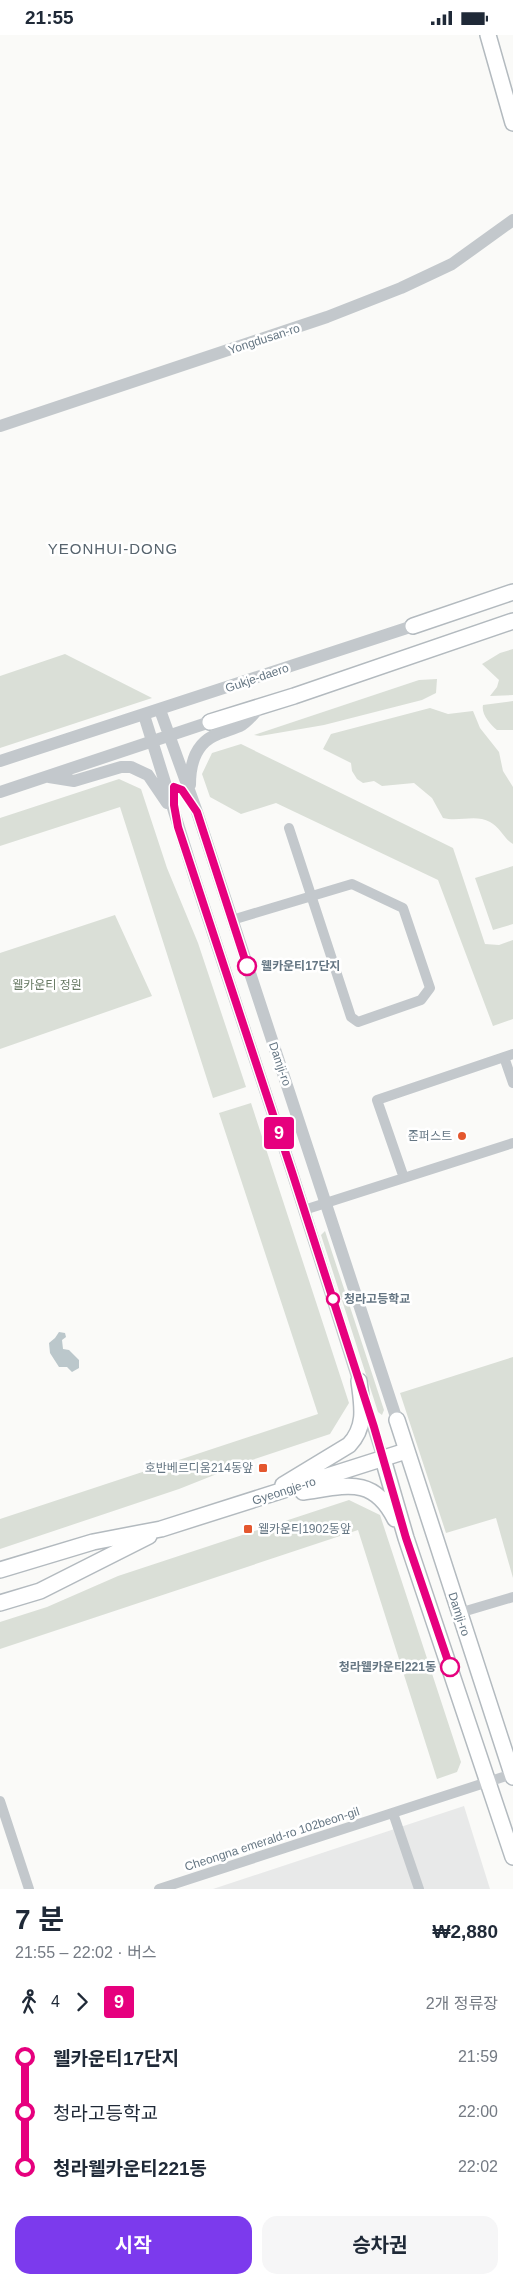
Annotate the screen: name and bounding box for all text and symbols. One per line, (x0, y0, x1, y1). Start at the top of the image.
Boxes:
text: 21:55 (25, 7, 74, 28)
street label: Yongdusan-ro (227, 321, 302, 357)
district label: YEONHUI-DONG (48, 540, 178, 557)
street label: Gukje-daero (223, 661, 291, 695)
marker: 웰카운티17단지 (237, 956, 257, 976)
place label: 웰카운티17단지 (261, 959, 341, 973)
park label: 웰카운티 정원 (12, 978, 82, 992)
street label: Damji-ro (266, 1040, 294, 1088)
line badge: 9 (263, 1117, 295, 1149)
text: 9 (274, 1123, 284, 1143)
place label: 준퍼스트 (408, 1129, 452, 1143)
marker: 준퍼스트 (456, 1130, 468, 1142)
marker: 청라고등학교 (326, 1292, 340, 1306)
place label: 청라고등학교 (344, 1292, 410, 1306)
place label: 호반베르디움214동앞 (145, 1461, 253, 1475)
marker: 호반베르디움214동앞 (257, 1462, 269, 1474)
street label: Gyeongje-ro (250, 1474, 318, 1508)
place label: 웰카운티1902동앞 (258, 1522, 351, 1536)
marker: 웰카운티1902동앞 (242, 1523, 254, 1535)
street label: Damji-ro (445, 1590, 473, 1638)
marker: 청라웰카운티221동 (440, 1657, 460, 1677)
place label: 청라웰카운티221동 (339, 1660, 436, 1674)
street label: Cheongna emerald-ro 102beon-gil (183, 1804, 361, 1874)
text: 7 분 (15, 1904, 64, 1935)
text: ₩2,880 (433, 1921, 498, 1942)
text: 21:55 – 22:02 · 버스 (15, 1944, 157, 1961)
icon: walk (15, 1988, 43, 2016)
icon: forward (68, 1988, 96, 2016)
text: 9 (114, 1992, 124, 2012)
text: 4 (51, 1993, 60, 2010)
text: 2개 정류장 (426, 1995, 498, 2012)
text: 웰카운티17단지 (53, 2048, 179, 2069)
text: 21:59 (458, 2048, 498, 2065)
text: 청라고등학교 (53, 2103, 158, 2124)
text: 22:00 (458, 2103, 498, 2120)
text: 청라웰카운티221동 (53, 2158, 207, 2179)
text: 22:02 (458, 2158, 498, 2175)
button: 시작 (15, 2216, 252, 2274)
button: 승차권 (262, 2216, 498, 2274)

